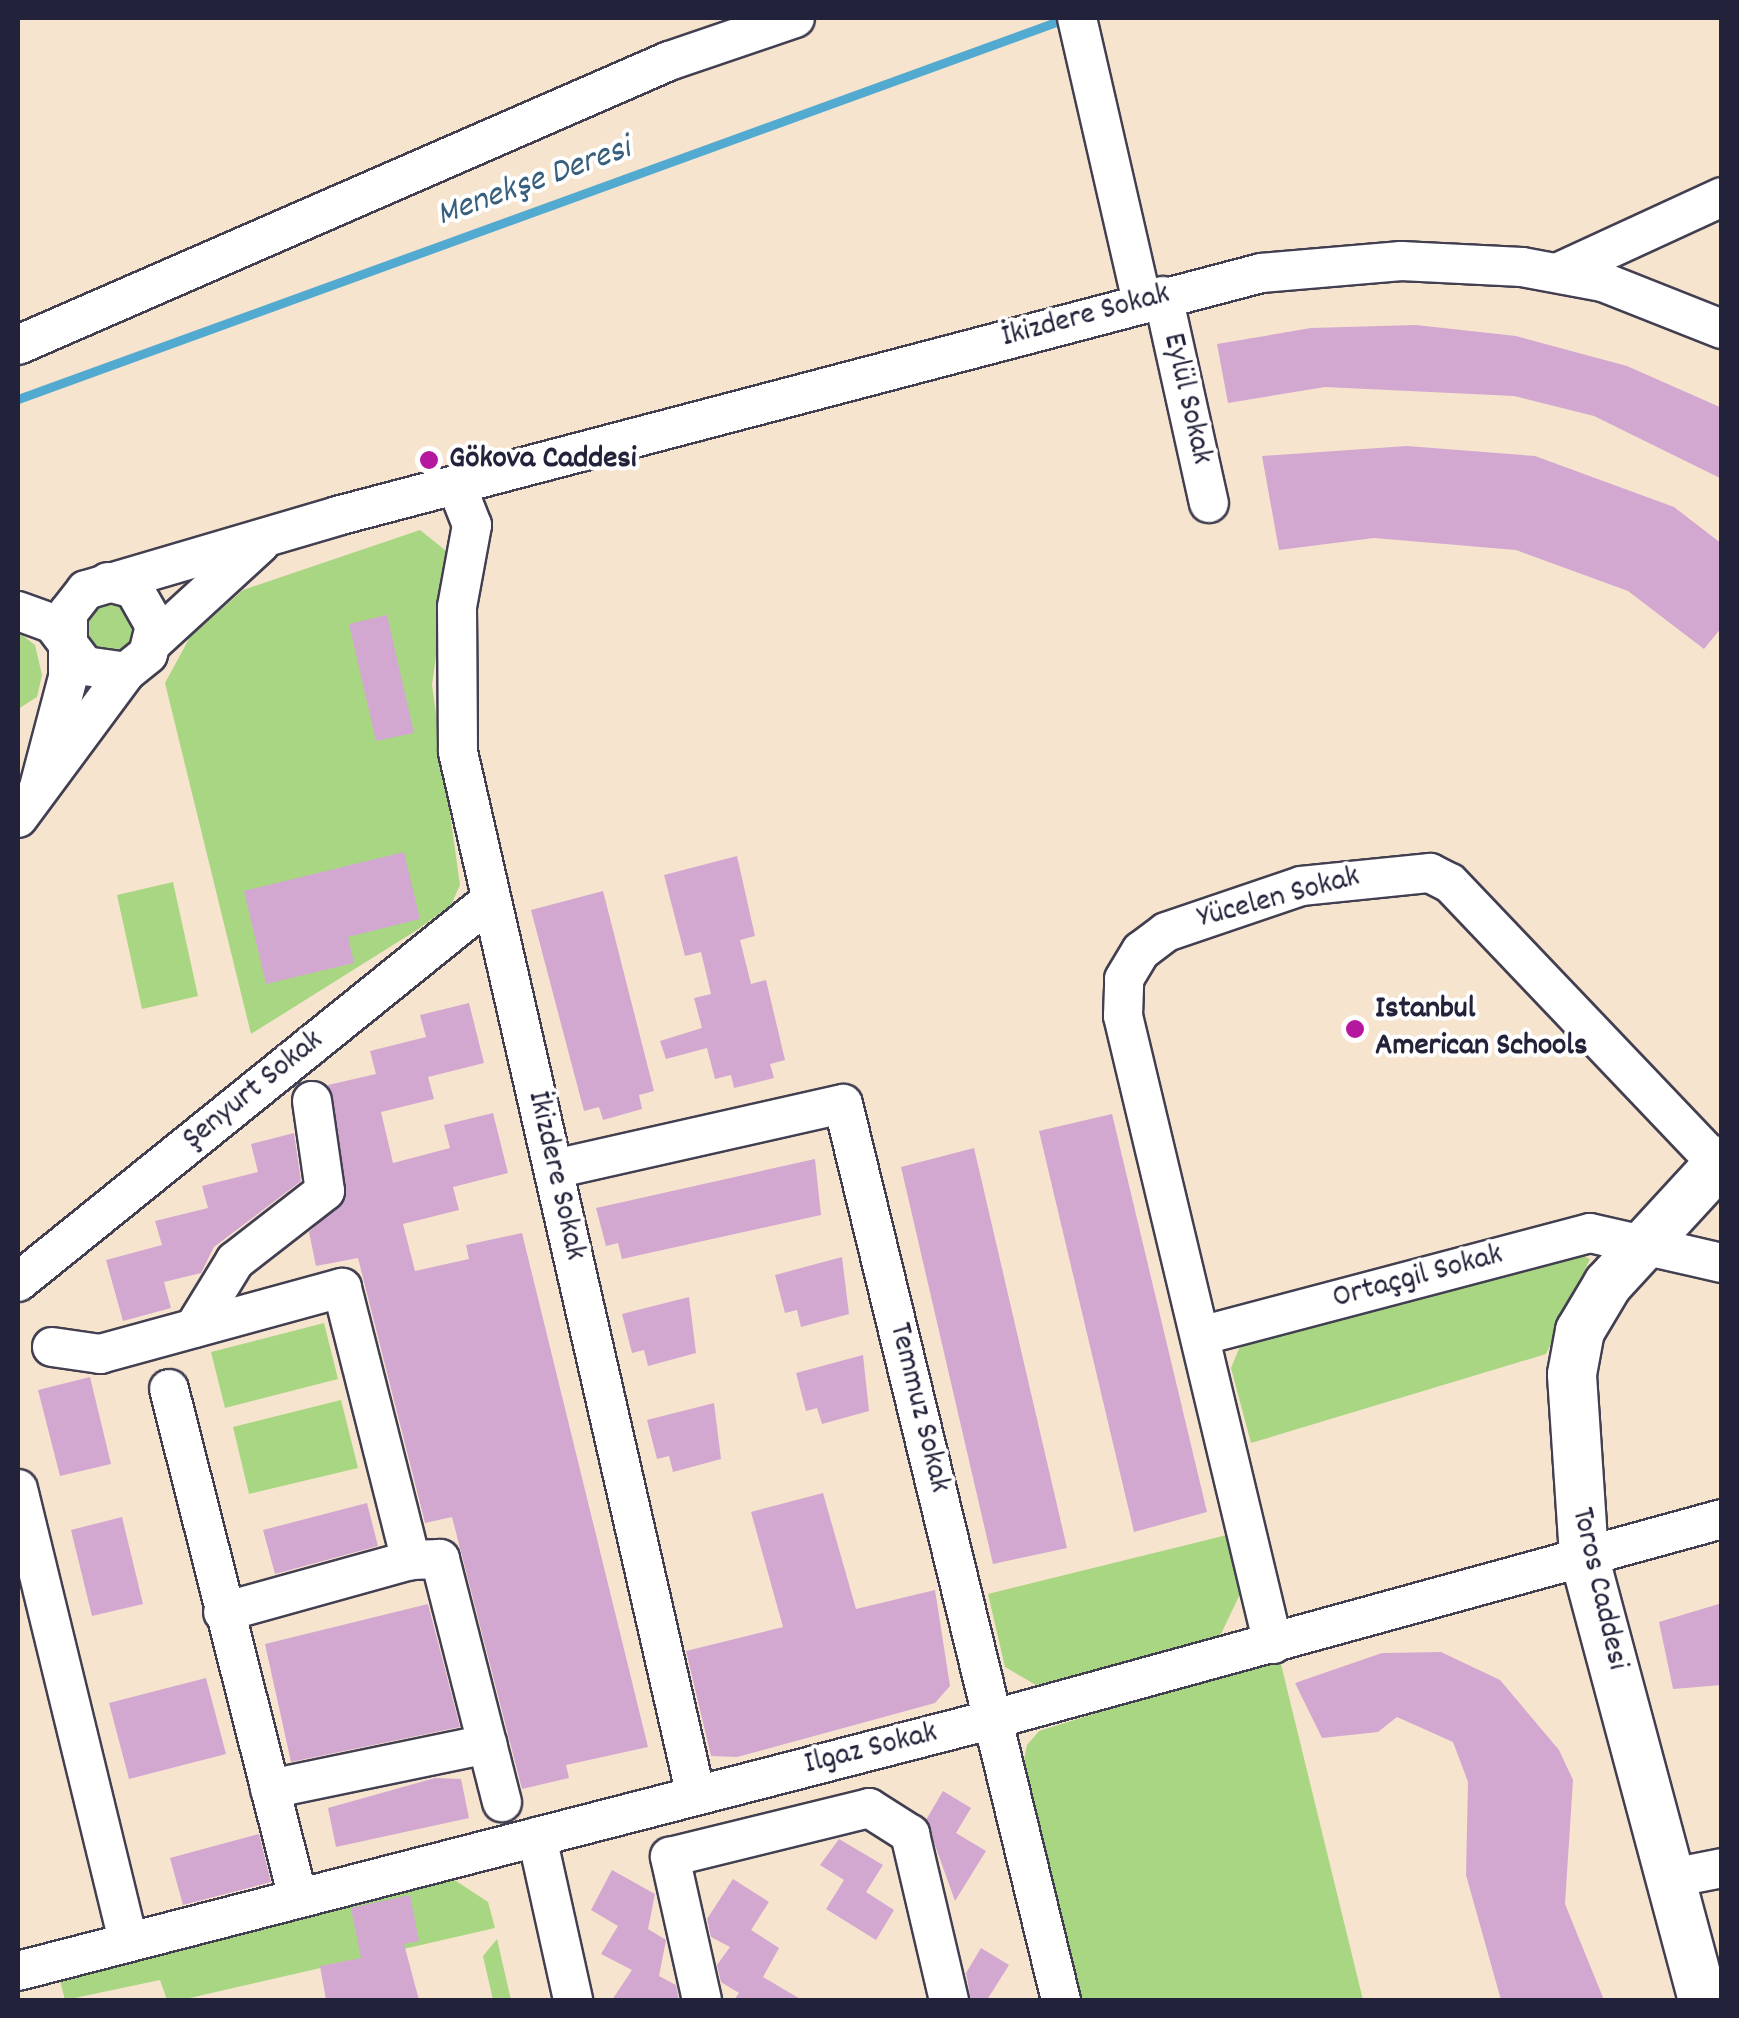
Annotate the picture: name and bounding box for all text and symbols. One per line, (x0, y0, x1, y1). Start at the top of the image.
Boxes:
water label: Menekşe Deresi (431, 128, 637, 238)
street label: İkizdere Sokak (998, 276, 1174, 358)
street label: Eylül Sokak (1152, 330, 1220, 468)
place label: Gökova Caddesi (449, 441, 637, 479)
marker: Gökova Caddesi (418, 449, 440, 471)
street label: Yücelen Sokak (1194, 859, 1364, 939)
place label: Istanbul American Schools (1375, 992, 1587, 1067)
marker: Istanbul American Schools (1344, 1018, 1366, 1040)
street label: Şenyurt Sokak (176, 1023, 332, 1159)
street label: İkizdere Sokak (517, 1088, 593, 1264)
street label: Ortaçgil Sokak (1329, 1237, 1507, 1319)
street label: Temmuz Sokak (878, 1319, 958, 1497)
street label: Toros Caddesi (1561, 1504, 1635, 1674)
street label: Ilgaz Sokak (801, 1715, 941, 1785)

